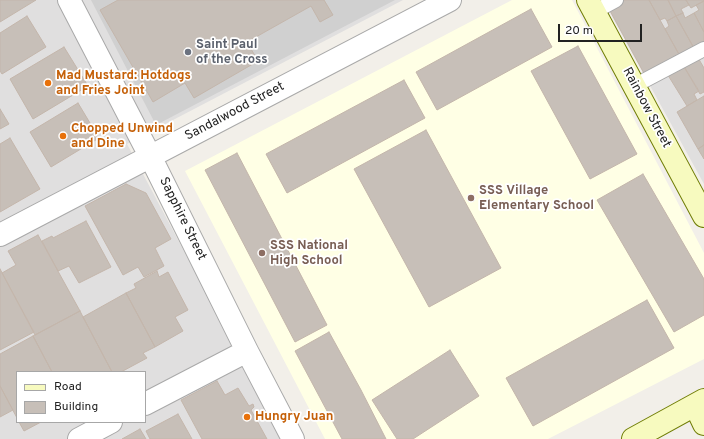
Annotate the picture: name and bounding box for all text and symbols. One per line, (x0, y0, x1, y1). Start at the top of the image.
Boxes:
scale bar (560, 16, 644, 42)
text: 20 m (565, 23, 593, 39)
place label: Saint Paul of the Cross (196, 37, 268, 68)
marker: Saint Paul of the Cross (183, 47, 193, 57)
street label: Rainbow Street (618, 65, 674, 151)
place label: Mad Mustard: Hotdogs and Fries Joint (56, 68, 191, 99)
marker: Mad Mustard: Hotdogs and Fries Joint (43, 78, 53, 88)
street label: Sandalwood Street (183, 79, 287, 145)
place label: Chopped Unwind and Dine (71, 121, 173, 152)
marker: Chopped Unwind and Dine (58, 131, 68, 141)
street label: Sapphire Street (155, 175, 209, 263)
place label: SSS Village Elementary School (479, 183, 594, 214)
marker: SSS Village Elementary School (466, 193, 476, 203)
place label: SSS National High School (270, 238, 348, 269)
marker: SSS National High School (257, 248, 267, 258)
legend (16, 371, 146, 423)
text: Road (54, 379, 82, 395)
text: Building (54, 399, 98, 415)
place label: Hungry Juan (255, 409, 333, 425)
marker: Hungry Juan (242, 412, 252, 422)

